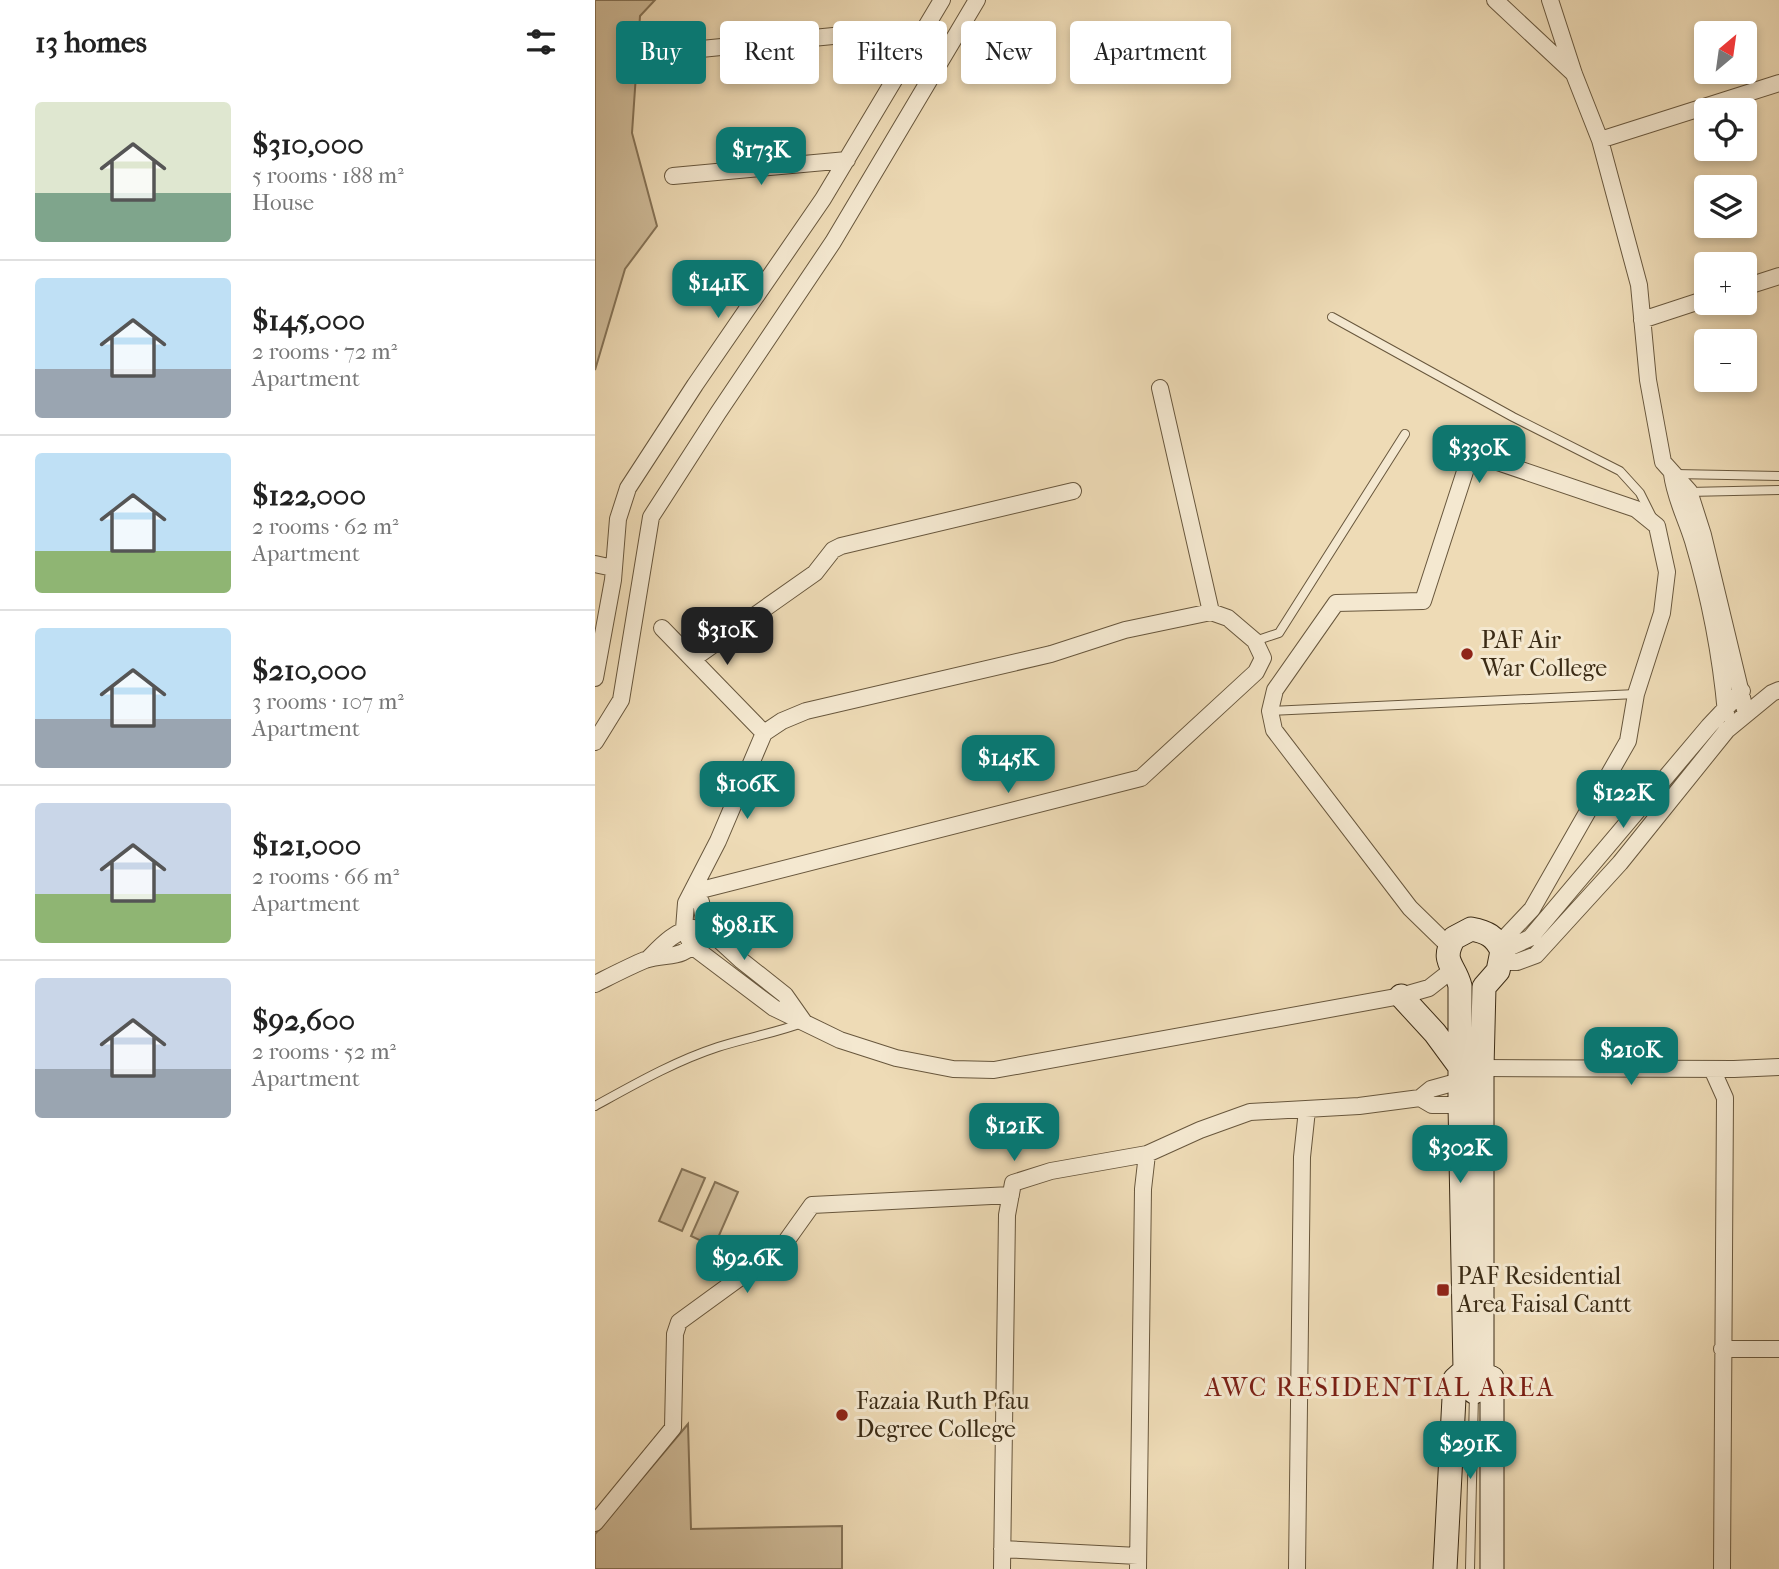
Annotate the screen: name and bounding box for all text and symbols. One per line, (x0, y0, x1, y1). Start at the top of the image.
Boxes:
chip: Buy (616, 21, 706, 84)
chip: Rent (720, 21, 819, 84)
chip: Filters (833, 21, 947, 84)
chip: New (961, 21, 1056, 84)
chip: Apartment (1070, 21, 1231, 84)
north arrow (1694, 21, 1757, 84)
map controls (1694, 21, 1757, 392)
icon: filters (522, 23, 560, 61)
text: 13 homes (35, 25, 147, 60)
button: locate (1694, 98, 1757, 161)
text: $310,000 (252, 127, 364, 162)
pin: $173K (712, 128, 810, 187)
icon: home (91, 130, 175, 214)
text: $173K (732, 136, 790, 163)
text: 5 rooms · 188 m² (252, 162, 404, 189)
button: layers (1694, 175, 1757, 238)
text: House (252, 189, 314, 216)
button: + (1694, 252, 1757, 315)
pin: $141K (669, 260, 767, 320)
text: $141K (688, 269, 748, 296)
text: $145,000 (252, 303, 365, 338)
icon: home (91, 306, 175, 390)
button: − (1694, 329, 1757, 392)
text: 2 rooms · 72 m² (252, 338, 397, 365)
text: Apartment (252, 365, 360, 392)
pin: $330K (1430, 426, 1528, 485)
text: $330K (1449, 434, 1509, 461)
text: $122,000 (252, 478, 366, 513)
icon: home (91, 481, 175, 565)
text: 2 rooms · 62 m² (252, 513, 399, 540)
text: Apartment (252, 540, 360, 567)
pin: $310K (678, 608, 776, 667)
text: $310K (697, 616, 757, 643)
place label: PAF Air War College (1480, 626, 1607, 682)
marker: PAF Air War College (1459, 646, 1475, 662)
text: $210,000 (252, 653, 367, 688)
icon: home (91, 656, 175, 740)
text: 3 rooms · 107 m² (252, 688, 404, 715)
text: Apartment (252, 715, 360, 742)
pin: $145K (959, 736, 1057, 795)
text: $145K (978, 744, 1038, 771)
pin: $106K (698, 762, 796, 821)
text: $106K (716, 770, 778, 797)
pin: $122K (1574, 770, 1672, 830)
text: $122K (1592, 779, 1654, 806)
text: $121,000 (252, 828, 361, 863)
icon: home (91, 831, 175, 915)
text: 2 rooms · 66 m² (252, 863, 399, 890)
text: Apartment (252, 890, 360, 917)
pin: $98.1K (687, 902, 801, 962)
text: $98.1K (711, 911, 777, 938)
text: $92,600 (252, 1003, 355, 1038)
icon: home (91, 1006, 175, 1090)
pin: $210K (1582, 1028, 1680, 1087)
text: $210K (1600, 1036, 1662, 1063)
text: 2 rooms · 52 m² (252, 1038, 396, 1065)
text: Apartment (252, 1065, 360, 1092)
pin: $121K (965, 1104, 1063, 1163)
text: $121K (985, 1112, 1043, 1139)
pin: $302K (1411, 1126, 1509, 1185)
text: $302K (1428, 1134, 1492, 1161)
pin: $92.6K (690, 1236, 804, 1295)
text: $92.6K (712, 1244, 782, 1271)
place label: PAF Residential Area Faisal Cantt (1456, 1262, 1632, 1318)
marker: PAF Residential Area Faisal Cantt (1435, 1282, 1451, 1298)
district label: AWC RESIDENTIAL AREA (1204, 1372, 1555, 1403)
place label: Fazaia Ruth Pfau Degree College (856, 1387, 1030, 1443)
marker: Fazaia Ruth Pfau Degree College (834, 1407, 850, 1423)
pin: $291K (1421, 1422, 1519, 1481)
text: $291K (1439, 1430, 1501, 1457)

